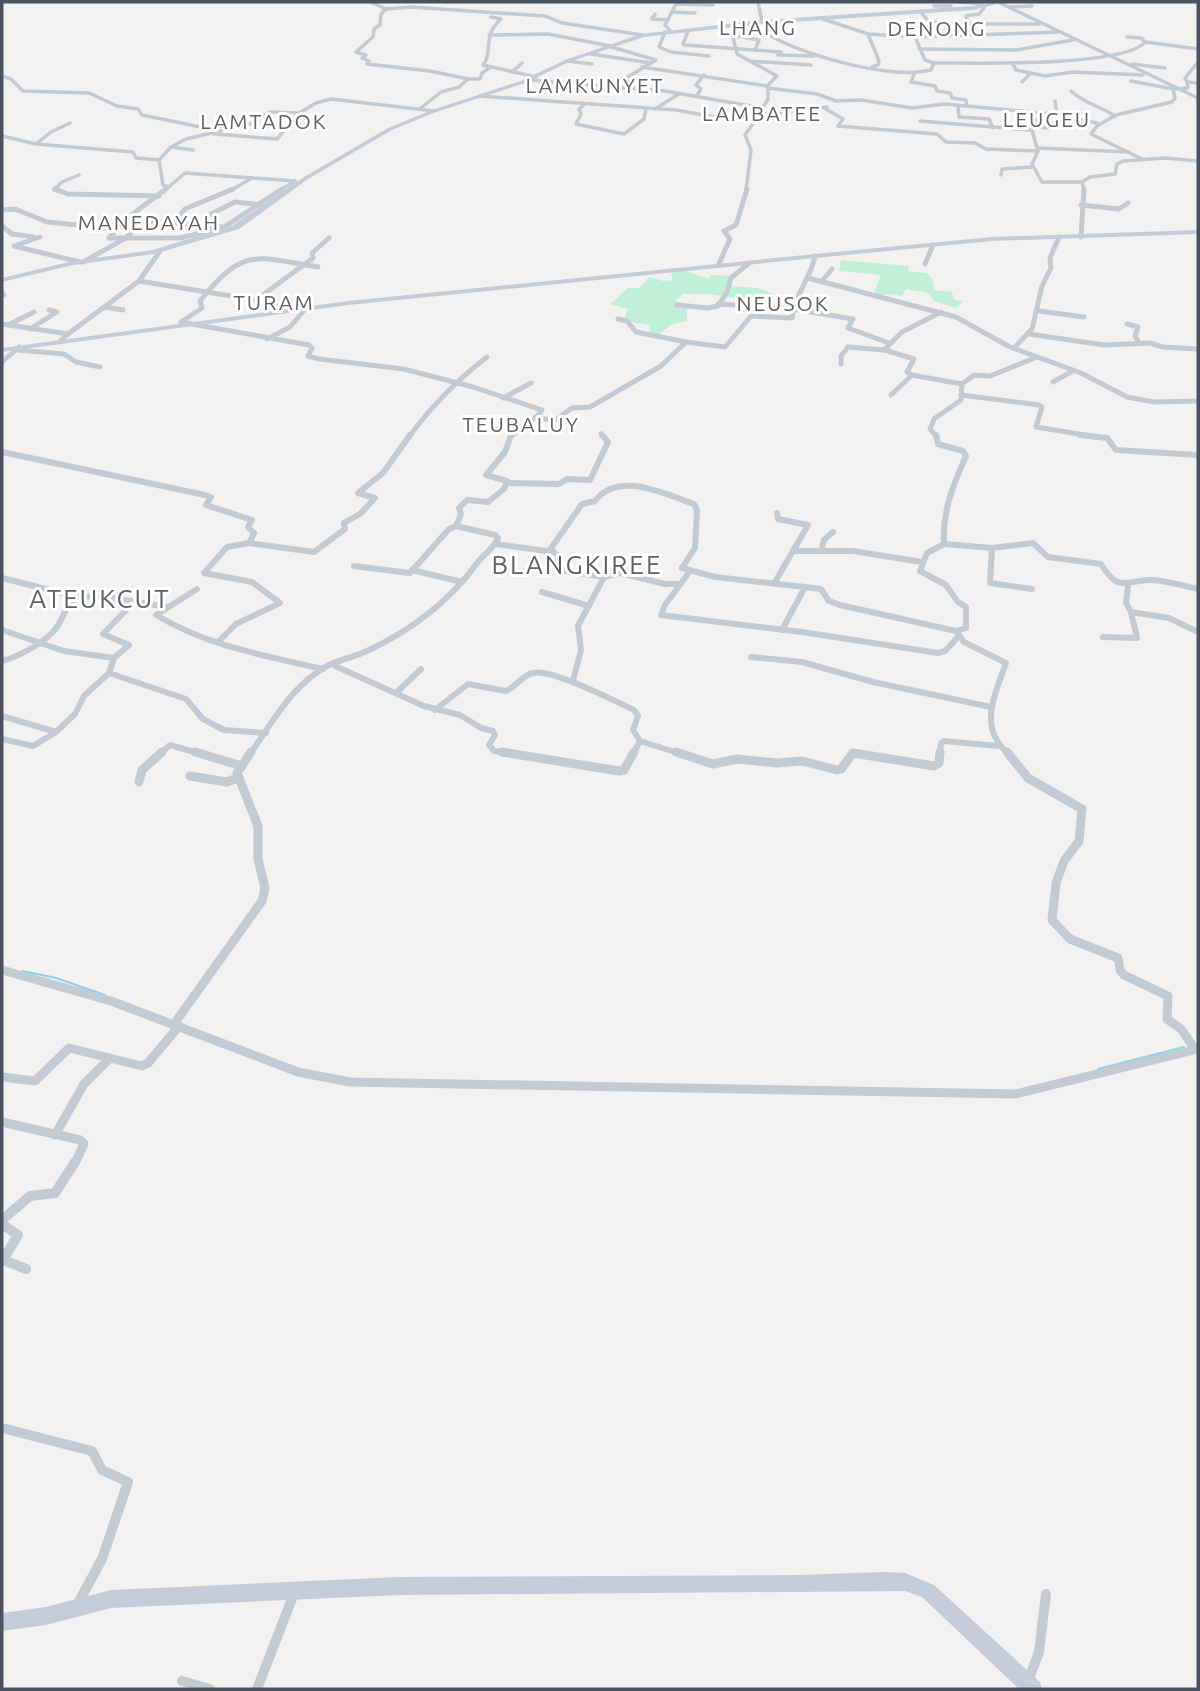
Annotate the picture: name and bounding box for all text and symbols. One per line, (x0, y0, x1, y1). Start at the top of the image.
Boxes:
district label: LHANG (719, 15, 797, 39)
district label: DENONG (888, 16, 986, 40)
district label: LAMKUNYET (526, 73, 664, 97)
district label: LAMBATEE (702, 101, 822, 125)
district label: LEUGEU (1003, 107, 1091, 131)
district label: LAMTADOK (200, 109, 328, 133)
district label: MANEDAYAH (78, 210, 220, 234)
district label: TURAM (233, 290, 315, 314)
district label: NEUSOK (737, 291, 830, 315)
district label: TEUBALUY (462, 412, 580, 436)
district label: BLANGKIREE (491, 550, 663, 579)
district label: ATEUKCUT (29, 584, 171, 613)

